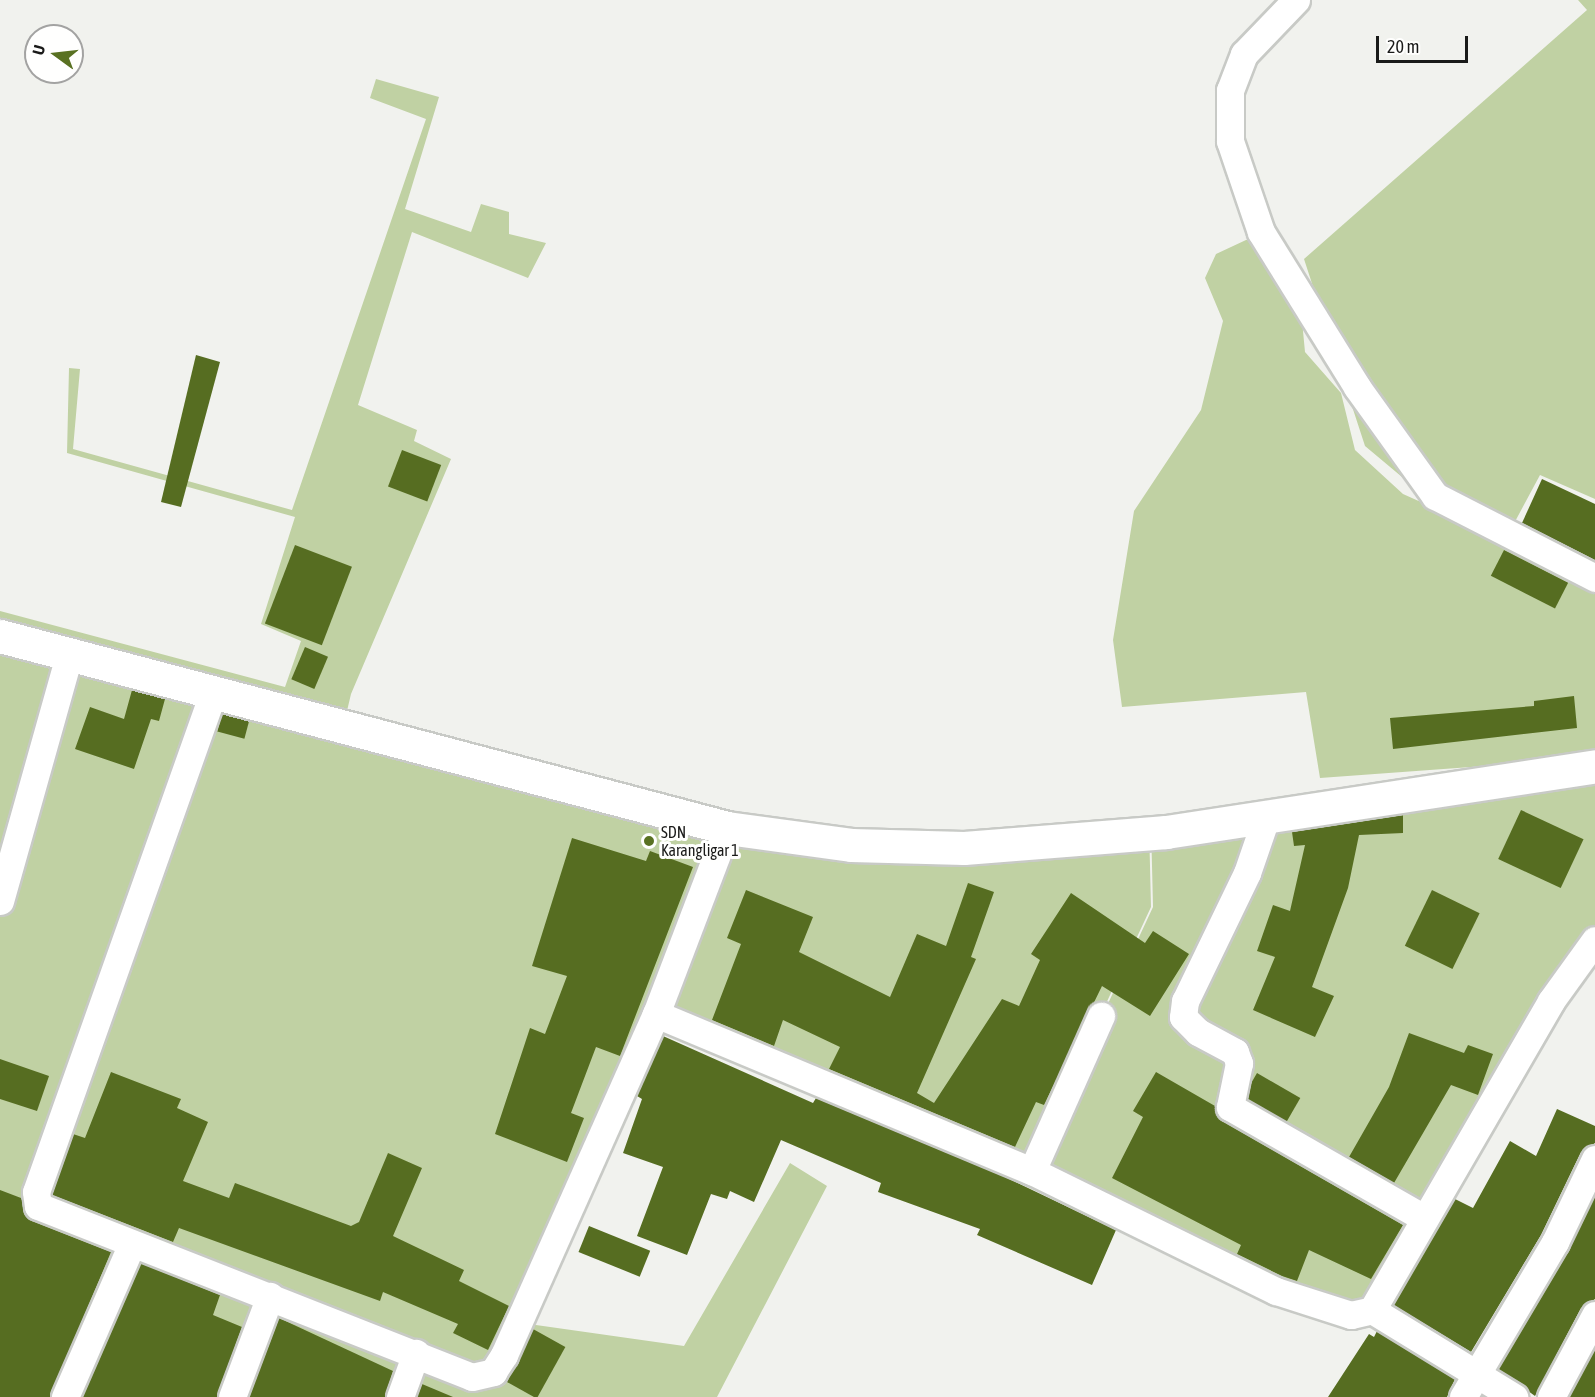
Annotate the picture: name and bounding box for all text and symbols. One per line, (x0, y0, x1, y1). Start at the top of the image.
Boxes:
north arrow (24, 24, 84, 84)
scale bar (1379, 24, 1470, 62)
text: 20 m (1387, 36, 1419, 57)
text: U (29, 43, 48, 57)
place label: SDN Karangligar 1 (661, 822, 739, 860)
marker: SDN Karangligar 1 (642, 834, 656, 848)

